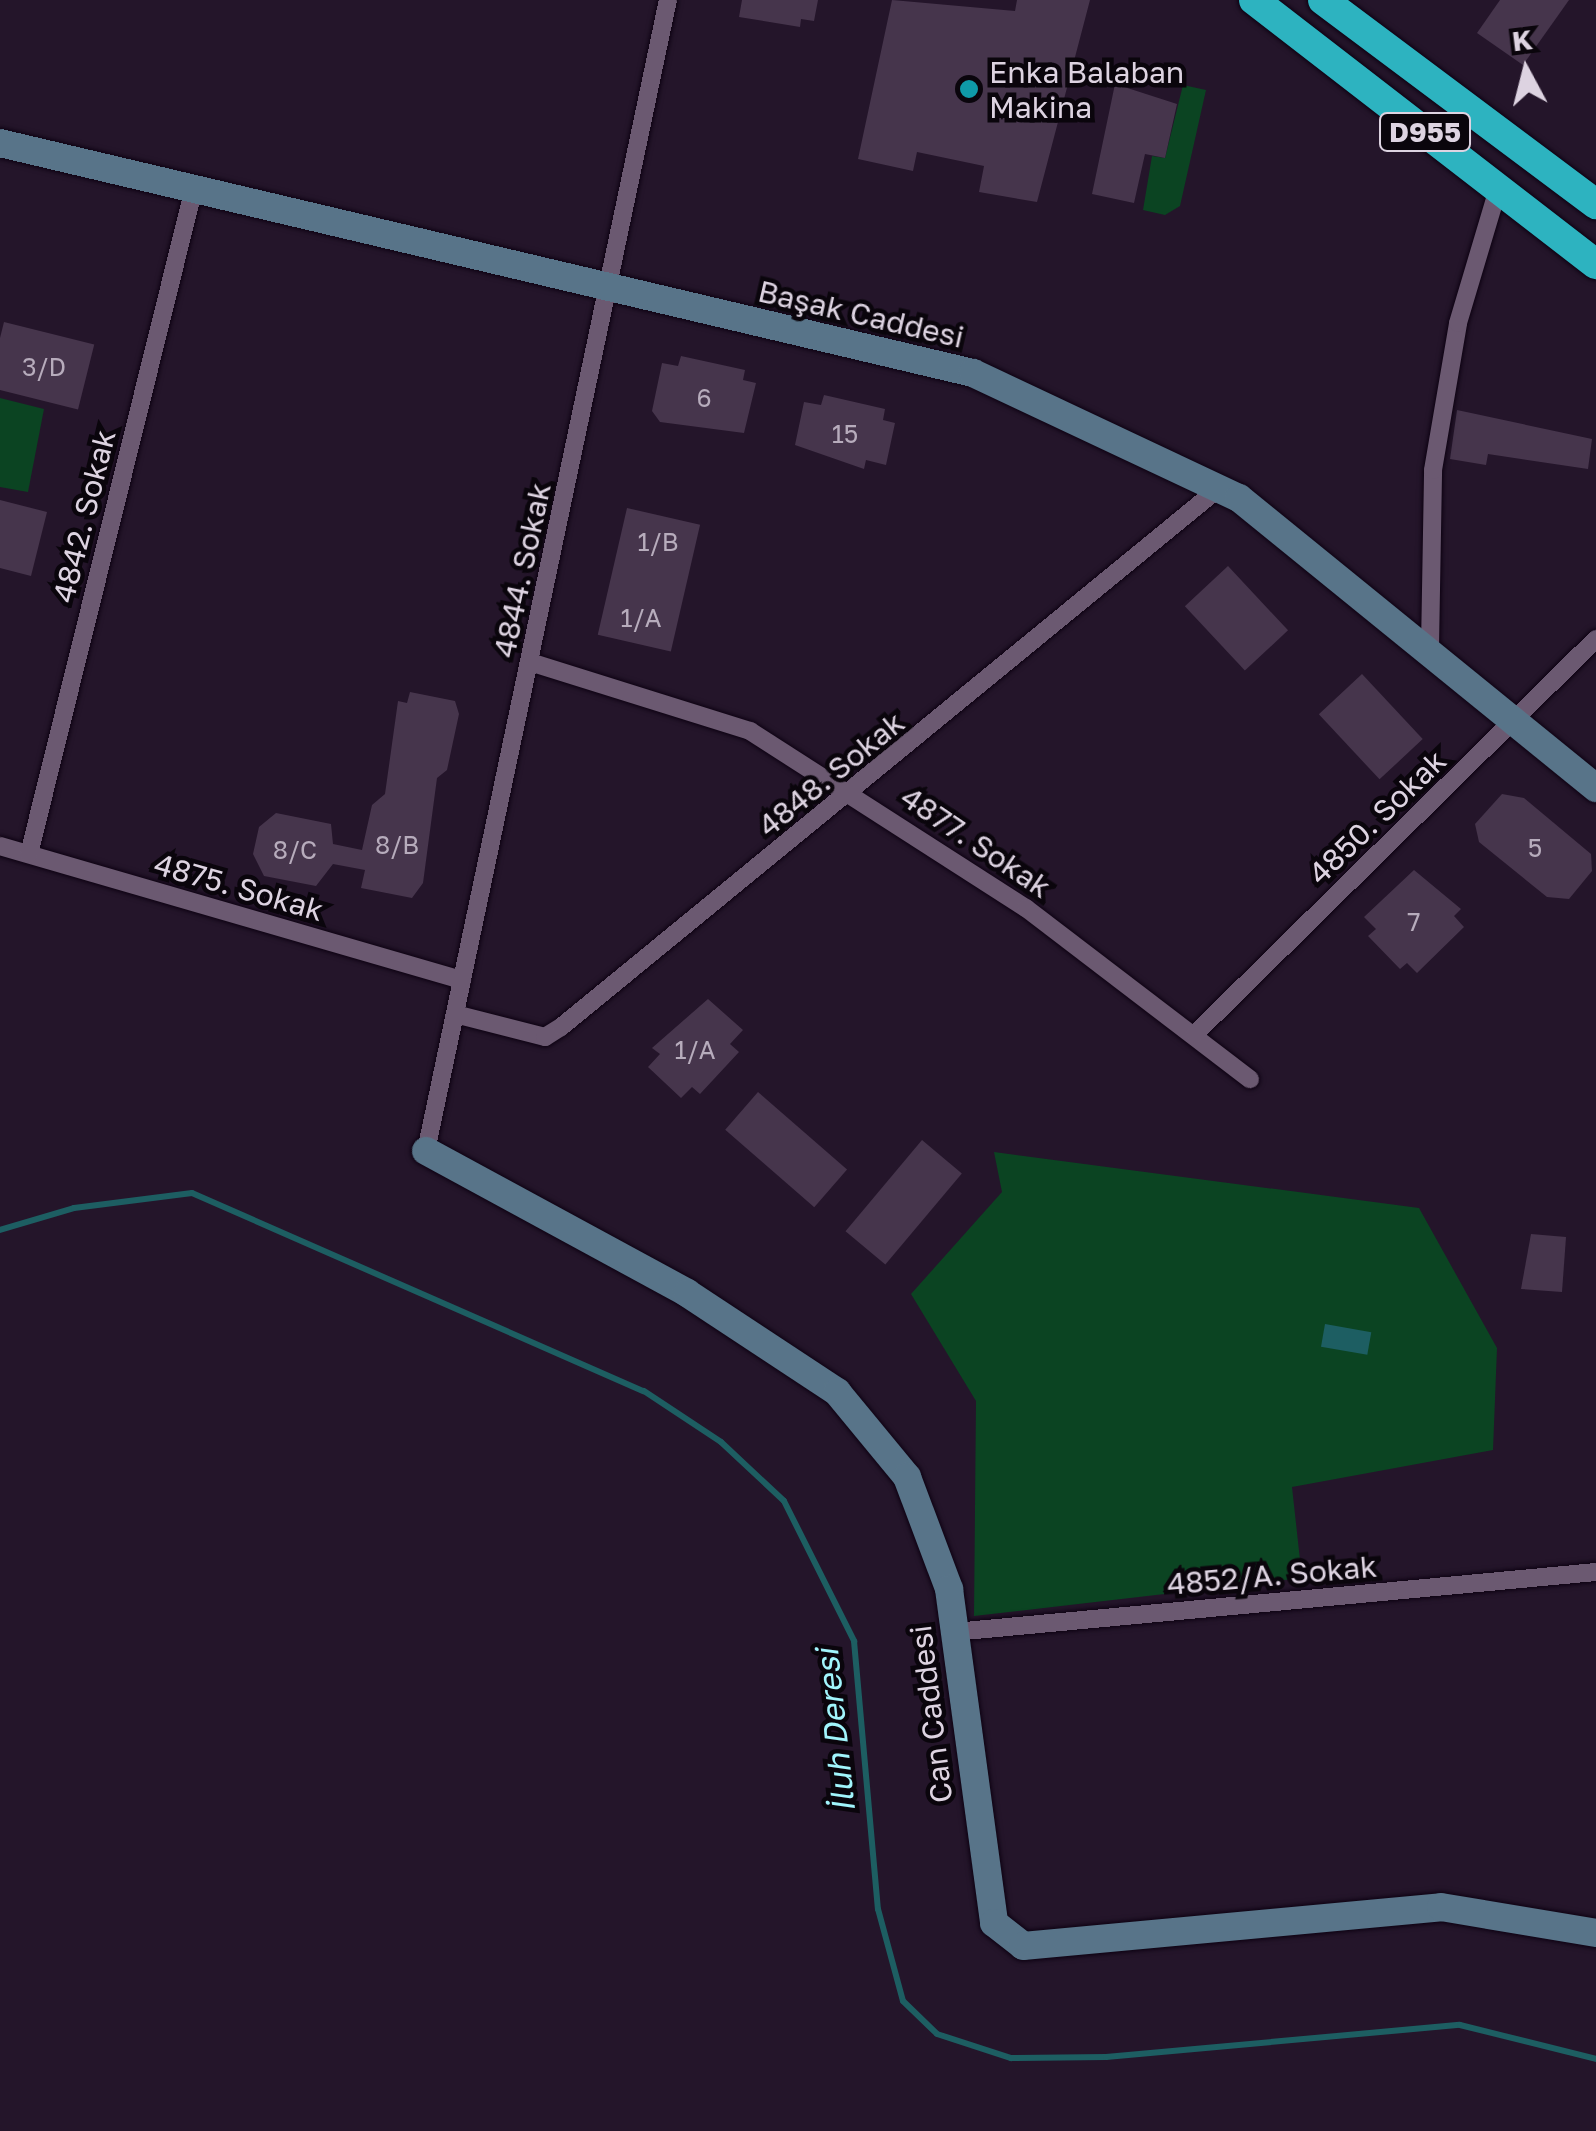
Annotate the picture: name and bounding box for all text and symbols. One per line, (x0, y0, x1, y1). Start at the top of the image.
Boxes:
north arrow (1476, 20, 1576, 120)
text: K (1510, 22, 1534, 57)
place label: Enka Balaban Makina (989, 54, 1184, 124)
marker: Enka Balaban Makina (958, 78, 980, 100)
road number: D955 (1378, 109, 1472, 155)
street label: Başak Caddesi (755, 273, 967, 355)
house number: 3/D (22, 352, 66, 382)
house number: 6 (696, 383, 712, 413)
house number: 15 (832, 419, 858, 449)
street label: 4842. Sokak (45, 426, 123, 606)
street label: 4844. Sokak (486, 479, 558, 661)
house number: 1/B (638, 527, 678, 557)
house number: 1/A (621, 603, 661, 633)
street label: 4848. Sokak (751, 704, 911, 844)
street label: 4850. Sokak (1301, 743, 1453, 891)
street label: 4877. Sokak (894, 779, 1058, 905)
house number: 8/B (375, 830, 419, 860)
house number: 5 (1528, 833, 1542, 863)
house number: 8/C (273, 835, 317, 865)
street label: 4875. Sokak (150, 846, 328, 928)
house number: 7 (1407, 907, 1421, 937)
house number: 1/A (675, 1035, 715, 1065)
street label: 4852/A. Sokak (1166, 1548, 1378, 1602)
street label: Can Caddesi (902, 1623, 960, 1805)
water label: İluh Deresi (807, 1647, 863, 1815)

